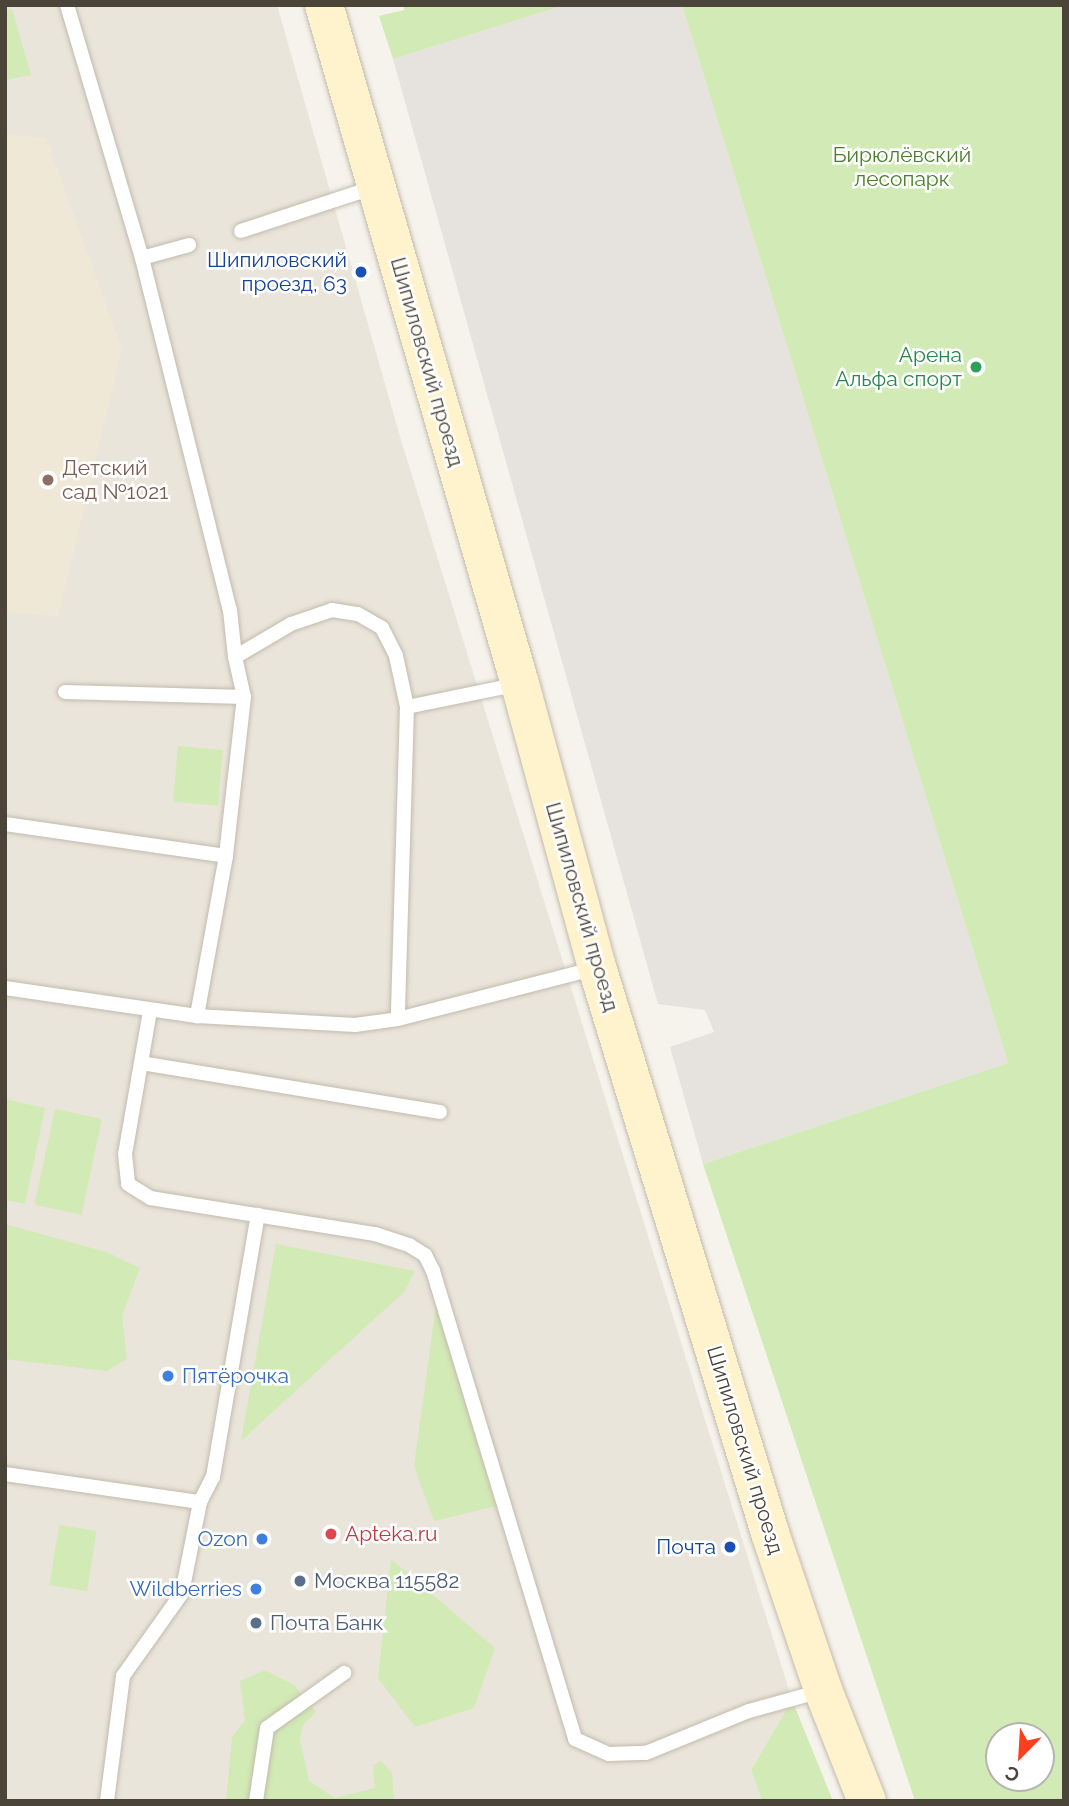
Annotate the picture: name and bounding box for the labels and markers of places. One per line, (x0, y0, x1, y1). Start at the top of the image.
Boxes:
place label: Шипиловский проезд, 63 (207, 247, 347, 297)
marker: Шипиловский проезд, 63 (353, 264, 369, 280)
place label: Арена Альфа спорт (835, 342, 962, 392)
marker: Арена Альфа спорт (968, 359, 984, 375)
place label: Детский сад №1021 (62, 455, 168, 505)
marker: Детский сад №1021 (40, 472, 56, 488)
place label: Пятёрочка (182, 1363, 289, 1389)
marker: Пятёрочка (160, 1368, 176, 1384)
place label: Apteka.ru (345, 1521, 438, 1547)
place label: Ozon (197, 1526, 248, 1552)
marker: Apteka.ru (323, 1526, 339, 1542)
marker: Ozon (254, 1531, 270, 1547)
place label: Почта (656, 1534, 716, 1560)
marker: Почта (722, 1539, 738, 1555)
place label: Москва 115582 (314, 1568, 459, 1594)
marker: Москва 115582 (292, 1573, 308, 1589)
place label: Wildberries (130, 1576, 242, 1602)
marker: Wildberries (248, 1581, 264, 1597)
place label: Почта Банк (270, 1610, 383, 1636)
marker: Почта Банк (248, 1615, 264, 1631)

